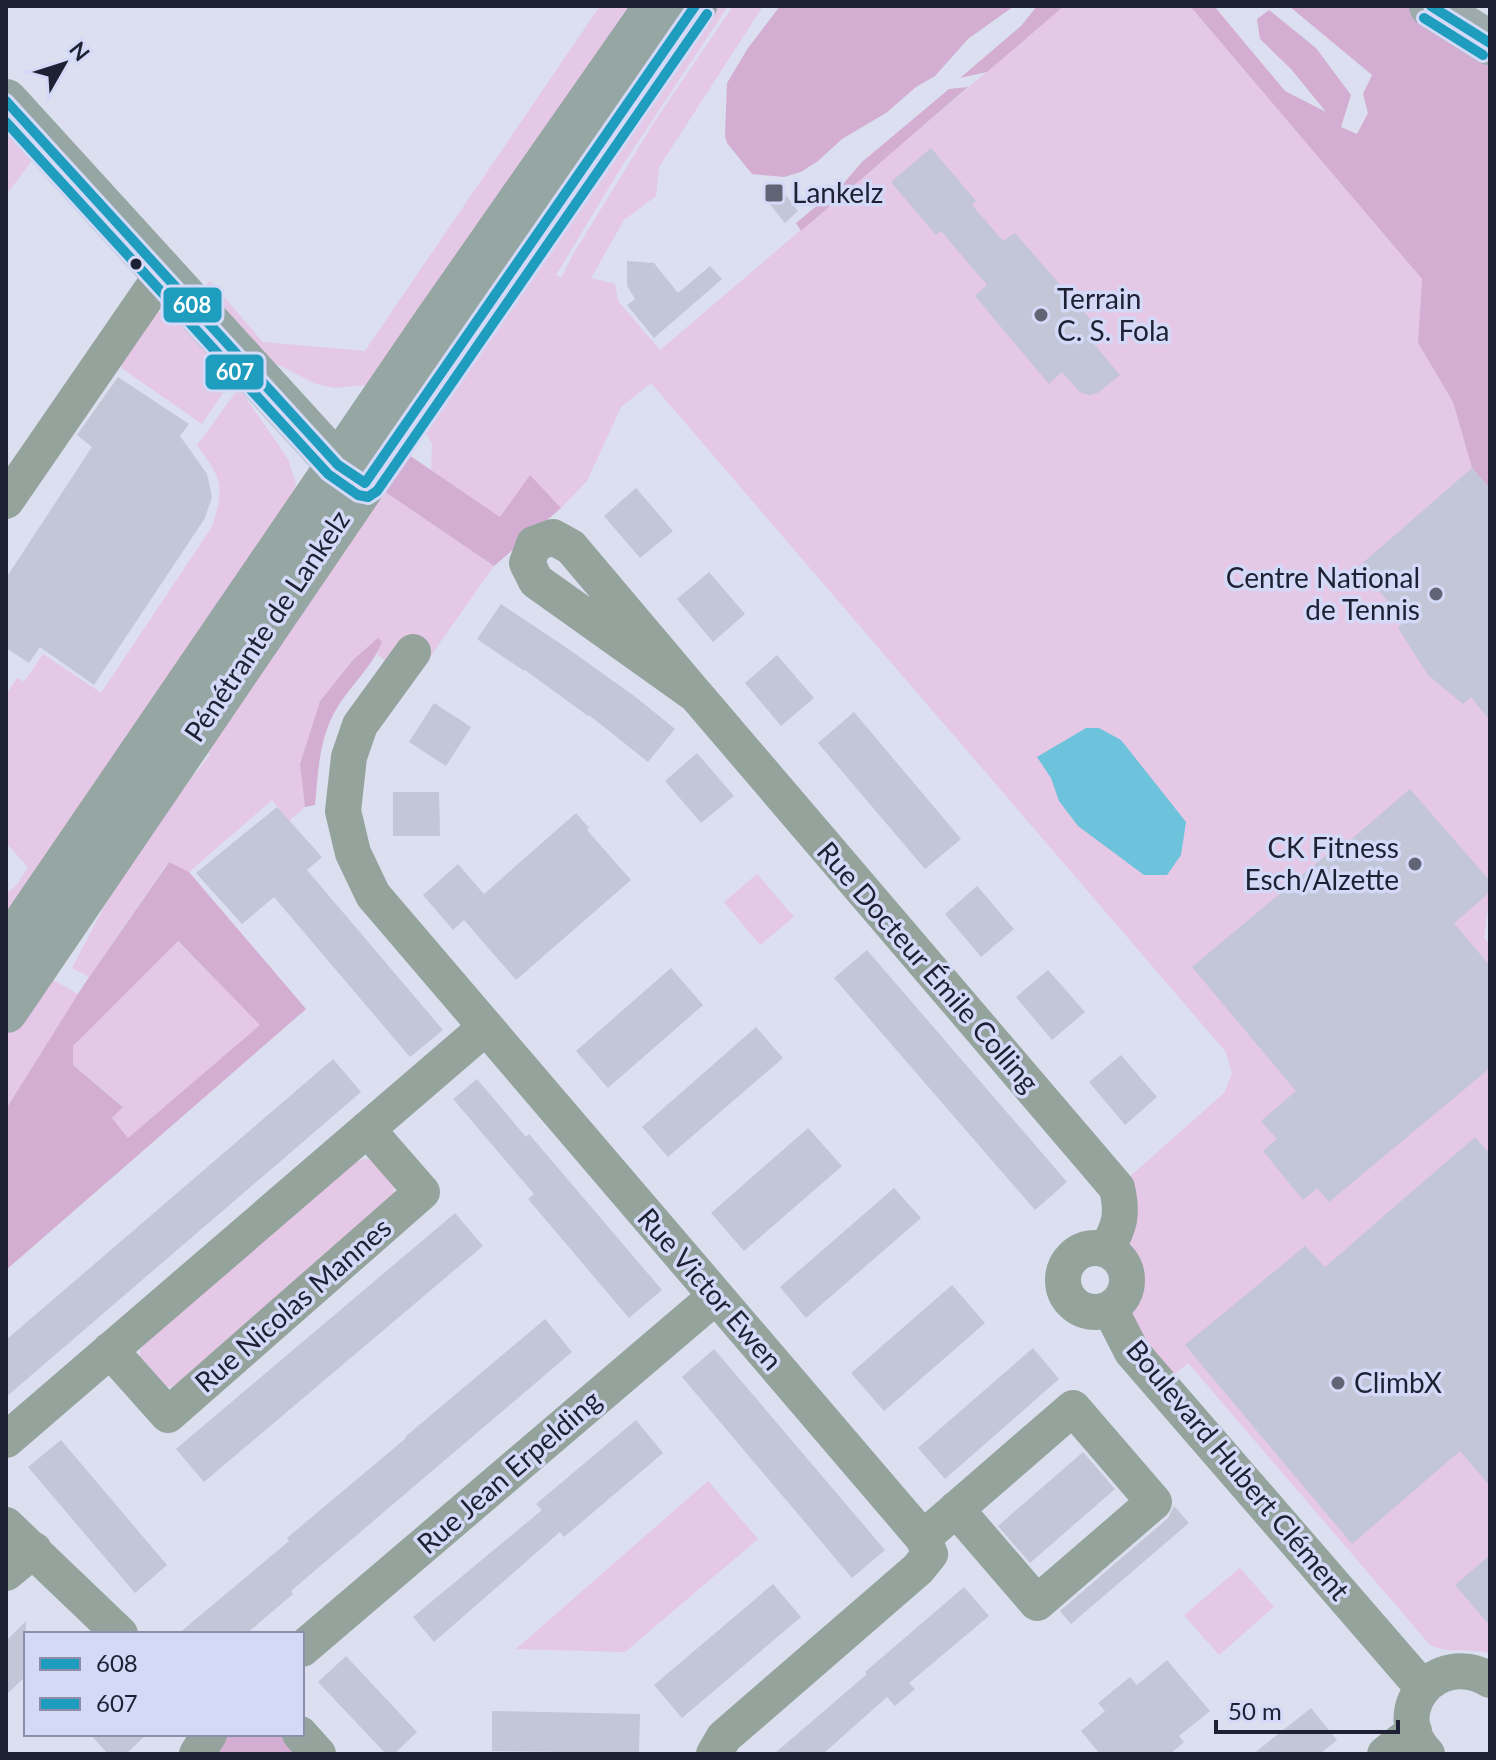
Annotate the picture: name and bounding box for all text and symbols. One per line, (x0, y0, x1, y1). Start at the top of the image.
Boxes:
north arrow (24, 24, 104, 104)
text: N (64, 36, 96, 66)
place label: Lankelz (792, 175, 883, 209)
marker: Lankelz (763, 182, 785, 204)
unlabelled marker (128, 256, 144, 272)
place label: Terrain C. S. Fola (1057, 281, 1169, 347)
line badge: 608 (162, 286, 223, 324)
text: 608 (173, 291, 211, 318)
marker: Terrain C. S. Fola (1032, 306, 1050, 324)
line badge: 607 (204, 353, 265, 391)
text: 607 (216, 358, 254, 385)
street label: Pénétrante de Lankelz (176, 503, 356, 747)
place label: Centre National de Tennis (1226, 560, 1420, 626)
marker: Centre National de Tennis (1427, 585, 1445, 603)
place label: CK Fitness Esch/Alzette (1244, 830, 1399, 896)
street label: Rue Docteur Émile Colling (811, 834, 1047, 1098)
marker: CK Fitness Esch/Alzette (1406, 855, 1424, 873)
street label: Rue Victor Ewen (631, 1201, 790, 1376)
street label: Rue Nicolas Mannes (187, 1210, 397, 1399)
street label: Boulevard Hubert Clément (1120, 1332, 1358, 1606)
place label: ClimbX (1354, 1365, 1442, 1399)
marker: ClimbX (1329, 1374, 1347, 1392)
street label: Rue Jean Erpelding (410, 1382, 607, 1560)
legend (24, 1632, 304, 1736)
text: 608 (96, 1648, 138, 1677)
scale bar (1216, 1684, 1398, 1734)
text: 607 (96, 1688, 138, 1717)
text: 50 m (1228, 1696, 1282, 1725)

